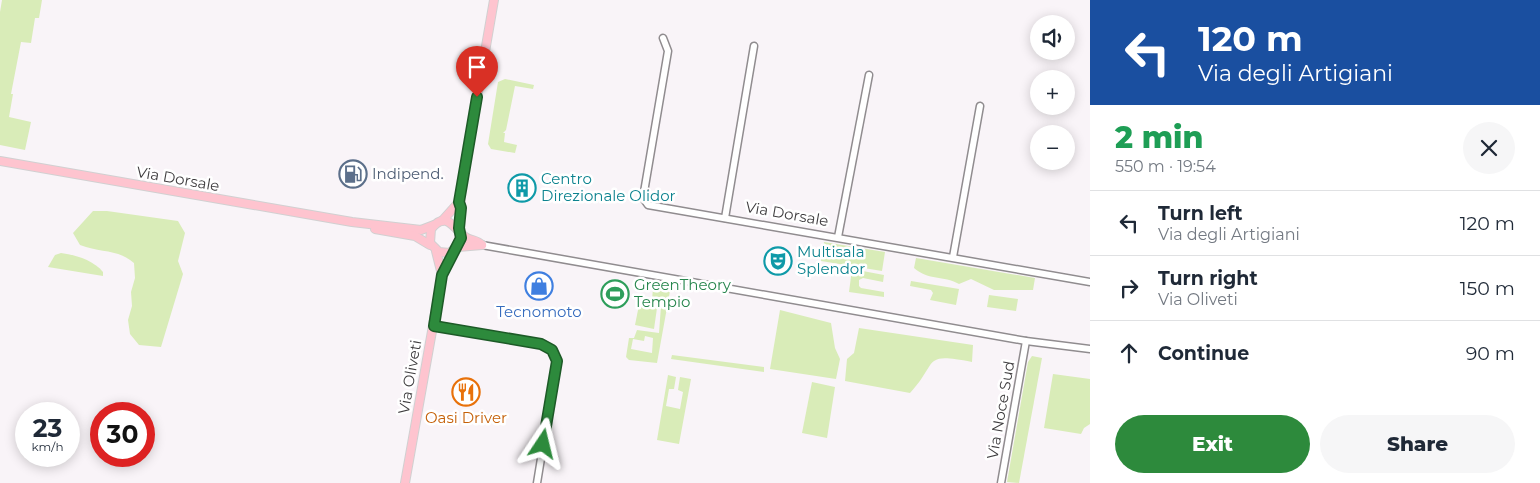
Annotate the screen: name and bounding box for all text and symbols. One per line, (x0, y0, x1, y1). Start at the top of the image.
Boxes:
map controls (1030, 15, 1075, 170)
button: sound (1030, 15, 1075, 60)
text: 120 m (1198, 17, 1303, 60)
icon: left (1115, 20, 1180, 85)
pin (456, 46, 498, 97)
icon: arrive (463, 53, 491, 81)
text: Via degli Artigiani (1198, 60, 1393, 87)
button: + (1030, 70, 1075, 115)
text: 2 min (1115, 119, 1203, 156)
button: close (1463, 122, 1515, 174)
button: − (1030, 125, 1075, 170)
text: 550 m · 19:54 (1115, 157, 1216, 176)
fuel station icon: Indipend. (338, 159, 368, 189)
street label: Via Dorsale (135, 162, 221, 195)
place label: Indipend. (372, 164, 444, 183)
place label: Centro Direzionale Olidor (541, 169, 676, 205)
building icon: Centro Direzionale Olidor (507, 173, 537, 203)
street label: Via Dorsale (744, 197, 830, 230)
text: Turn left (1158, 202, 1243, 225)
icon: left (1115, 209, 1143, 237)
text: 120 m (1460, 212, 1515, 235)
text: Via degli Artigiani (1158, 225, 1300, 244)
place label: Multisala Splendor (797, 242, 865, 278)
theatre icon: Multisala Splendor (763, 246, 793, 276)
text: Turn right (1158, 267, 1258, 290)
shop icon: Tecnomoto (524, 271, 554, 301)
icon: right (1115, 274, 1143, 302)
place label: GreenTheory Tempio (634, 275, 732, 311)
text: 150 m (1460, 277, 1515, 300)
sports icon: GreenTheory Tempio (600, 279, 630, 309)
text: Via Oliveti (1158, 290, 1238, 309)
place label: Tecnomoto (496, 302, 582, 321)
street label: Via Oliveti (394, 338, 425, 415)
icon: ahead (1115, 339, 1143, 367)
text: Continue (1158, 342, 1249, 365)
text: 90 m (1466, 342, 1515, 365)
street label: Via Noce Sud (983, 359, 1018, 461)
restaurant icon: Oasi Driver (451, 377, 481, 407)
speed limit sign: 30 (90, 402, 155, 467)
place label: Oasi Driver (425, 408, 507, 427)
text: 23 (33, 413, 62, 443)
button: Exit (1115, 415, 1310, 473)
button: Share (1320, 415, 1515, 473)
position arrow (516, 417, 568, 469)
text: km/h (31, 439, 64, 454)

